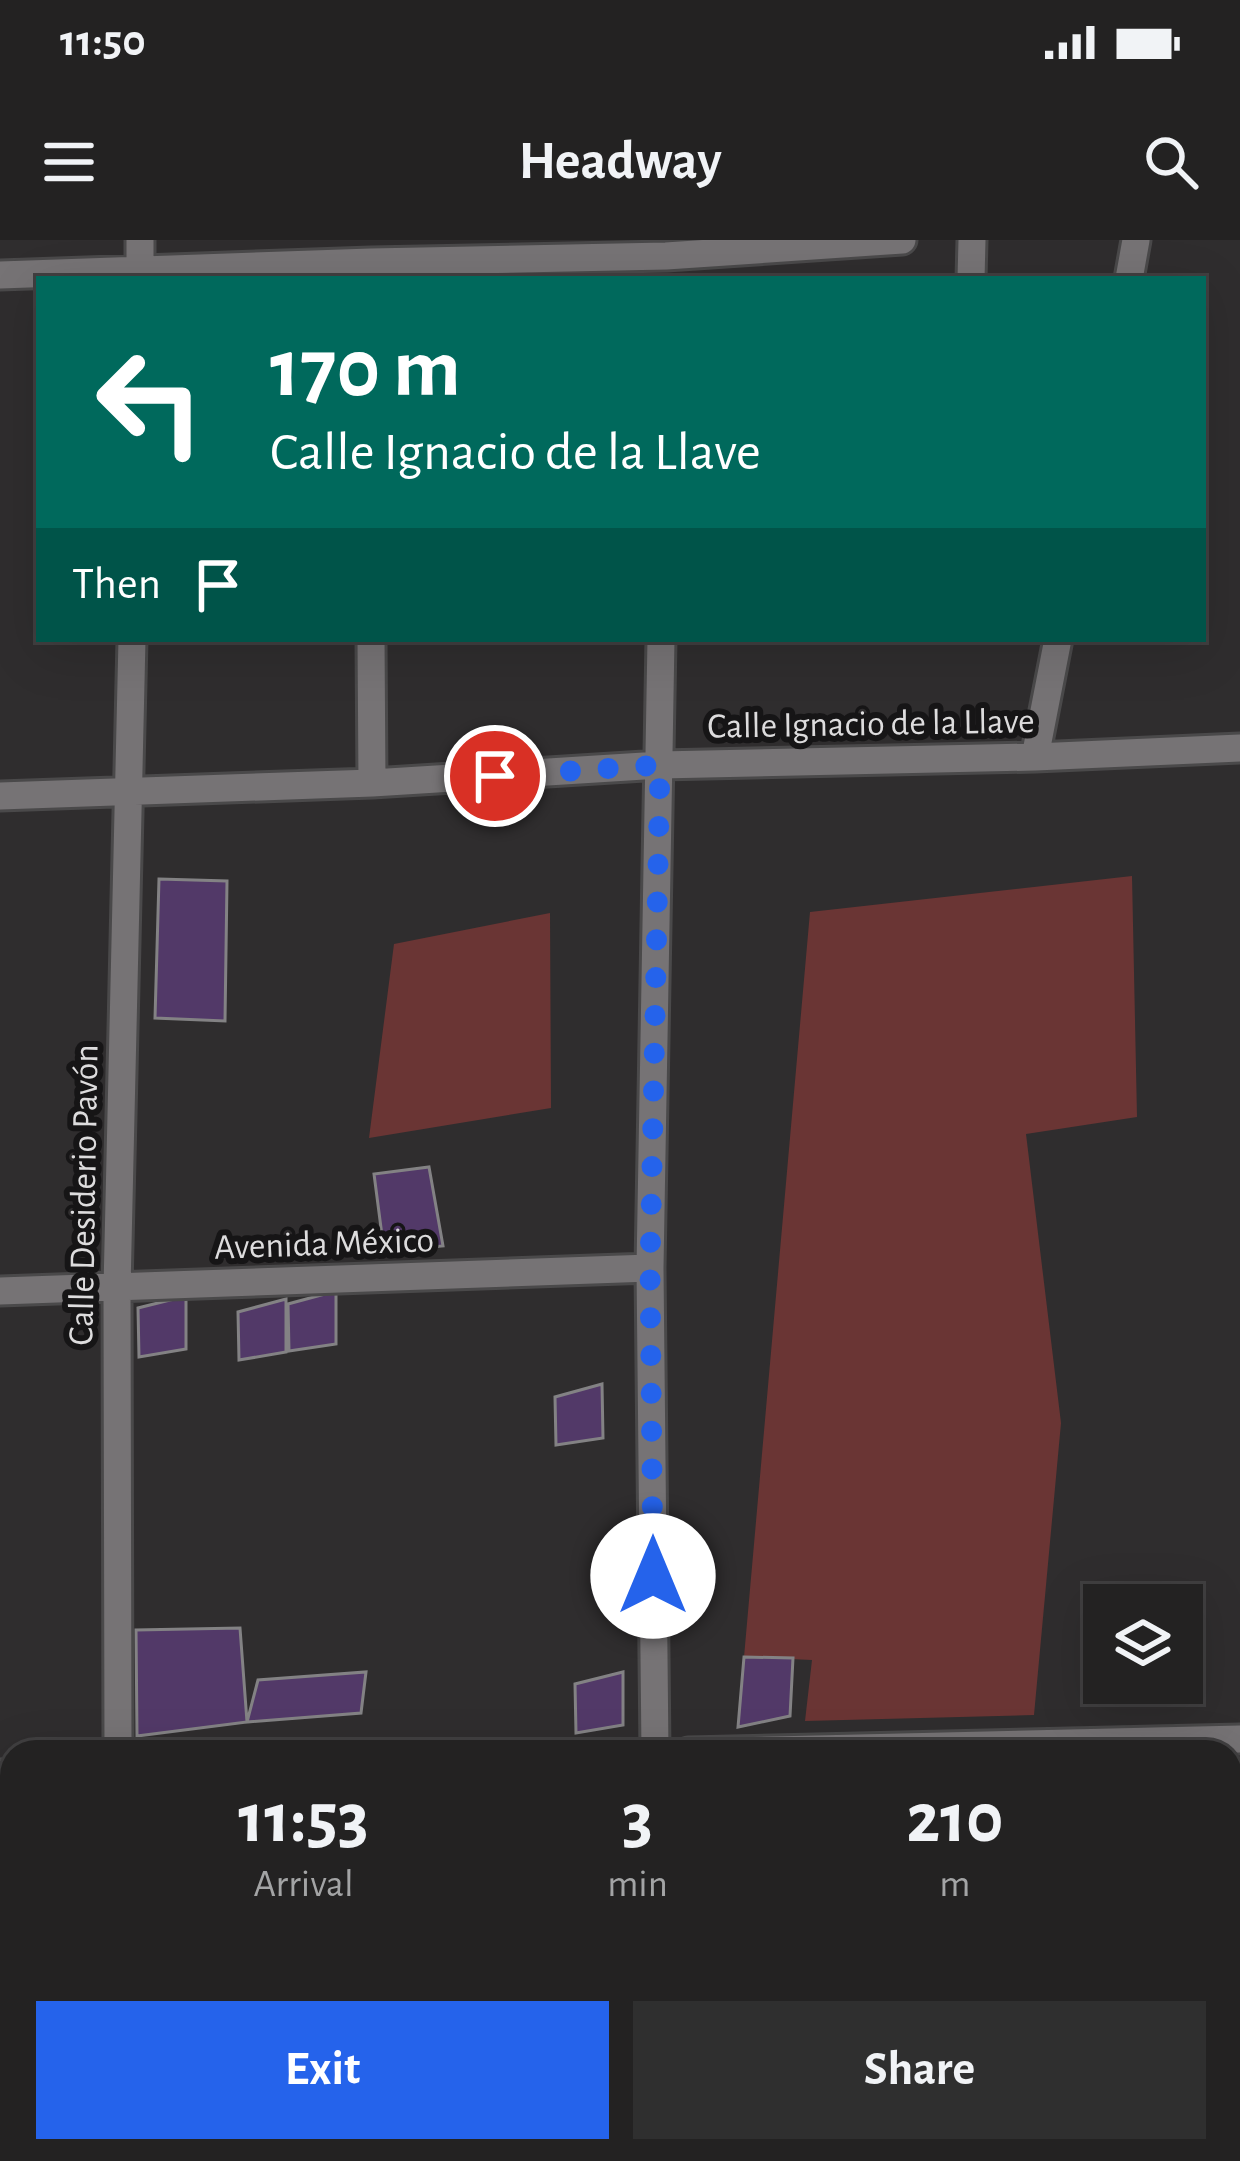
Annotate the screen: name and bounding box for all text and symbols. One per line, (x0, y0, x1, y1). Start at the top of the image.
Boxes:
text: 11:50 (60, 19, 146, 64)
icon: menu (36, 129, 102, 195)
icon: search (1138, 129, 1204, 195)
text: Headway (518, 135, 722, 189)
icon: left (72, 324, 228, 480)
text: 170 m (270, 328, 461, 412)
text: Calle Ignacio de la Llave (270, 426, 761, 480)
icon: arrive (185, 552, 251, 618)
text: Then (72, 562, 161, 607)
street label: Calle Ignacio de la Llave (707, 703, 1035, 745)
pin (444, 725, 546, 827)
icon: arrive (462, 743, 528, 809)
street label: Calle Desiderio Pavón (63, 1044, 105, 1346)
street label: Avenida México (213, 1222, 435, 1266)
position arrow (590, 1513, 716, 1639)
map controls (1083, 1584, 1203, 1704)
button: layers (1083, 1584, 1203, 1704)
text: 11:53 (238, 1783, 369, 1855)
text: 3 (622, 1783, 653, 1855)
text: 210 (906, 1783, 1004, 1855)
text: Arrival (253, 1865, 354, 1904)
text: min (607, 1865, 668, 1904)
text: m (939, 1865, 971, 1904)
button: Exit (36, 2001, 609, 2139)
button: Share (633, 2001, 1206, 2139)

